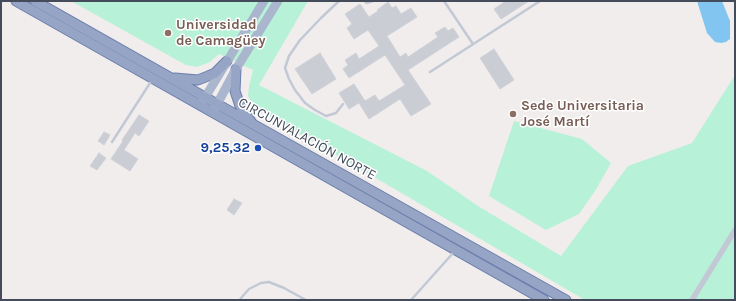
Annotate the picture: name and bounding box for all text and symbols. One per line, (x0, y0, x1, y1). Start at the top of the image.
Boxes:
place label: Universidad de Camagüey (176, 17, 265, 50)
marker: Universidad de Camagüey (163, 28, 173, 38)
street label: CIRCUNVALACIÓN NORTE (235, 94, 379, 184)
place label: Sede Universitaria José Martí (521, 98, 644, 130)
marker: Sede Universitaria José Martí (508, 109, 518, 119)
place label: 9,25,32 (201, 140, 250, 156)
marker: 9,25,32 (253, 143, 263, 153)

